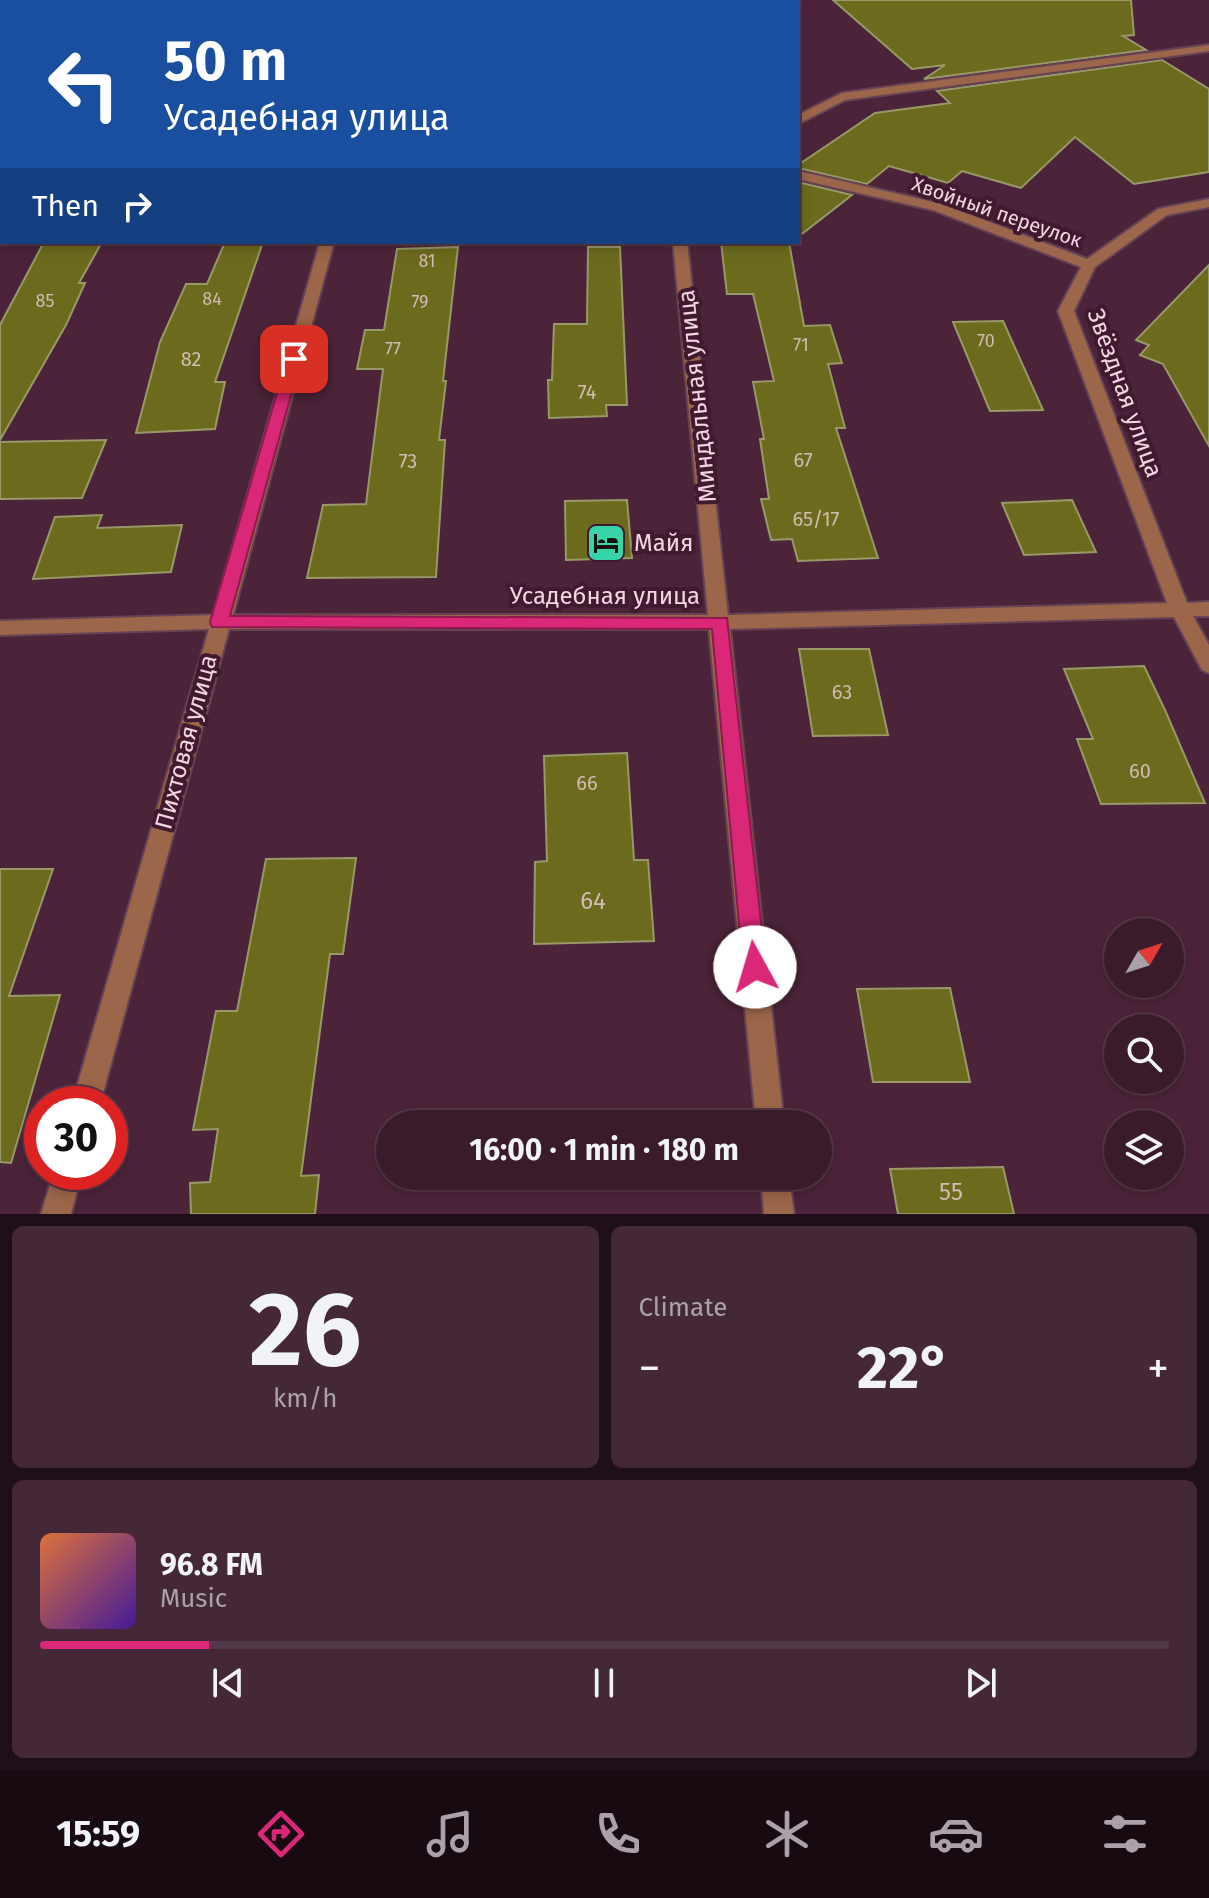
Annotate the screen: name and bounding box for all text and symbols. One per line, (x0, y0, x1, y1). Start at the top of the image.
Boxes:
text: 50 m (164, 28, 287, 95)
icon: left (32, 32, 136, 136)
text: Усадебная улица (164, 96, 450, 140)
street label: Хвойный переулок (909, 172, 1086, 253)
icon: right (115, 184, 159, 228)
text: Then (32, 188, 99, 224)
house number: 81 (418, 250, 436, 272)
house number: 84 (202, 288, 222, 310)
street label: Миндальная улица (672, 288, 722, 504)
house number: 85 (36, 290, 54, 312)
house number: 79 (411, 291, 429, 313)
street label: Звёздная улица (1082, 305, 1168, 481)
pin (260, 325, 328, 393)
house number: 70 (977, 330, 995, 352)
house number: 71 (793, 334, 809, 356)
icon: arrive (272, 337, 316, 381)
house number: 77 (385, 338, 401, 360)
house number: 82 (181, 347, 201, 371)
house number: 74 (578, 380, 597, 404)
house number: 67 (793, 448, 813, 472)
house number: 73 (399, 449, 417, 473)
house number: 65/17 (793, 507, 840, 531)
hotel icon: Майя (585, 522, 627, 564)
place label: Майя (634, 529, 693, 557)
street label: Усадебная улица (510, 582, 700, 610)
street label: Пихтовая улица (149, 652, 223, 832)
house number: 63 (832, 680, 852, 704)
house number: 60 (1129, 759, 1151, 783)
house number: 66 (576, 771, 598, 795)
house number: 64 (580, 887, 606, 915)
north arrow (1104, 918, 1184, 998)
map controls (1104, 918, 1184, 1190)
position arrow (713, 925, 797, 1009)
button: search (1104, 1014, 1184, 1094)
speed limit sign: 30 (24, 1086, 128, 1190)
button: layers (1104, 1110, 1184, 1190)
text: 16:00 · 1 min · 180 m (469, 1132, 739, 1168)
house number: 55 (939, 1178, 963, 1206)
text: 26 (249, 1268, 361, 1393)
text: Climate (639, 1292, 727, 1323)
text: 22° (857, 1332, 950, 1404)
text: − (639, 1342, 661, 1395)
text: + (1147, 1342, 1169, 1395)
text: km/h (273, 1383, 337, 1414)
text: 96.8 FM (160, 1547, 263, 1583)
text: Music (160, 1583, 227, 1614)
icon: previous (206, 1661, 250, 1705)
icon: pause (582, 1661, 626, 1705)
icon: next (959, 1661, 1003, 1705)
icon: directions (253, 1806, 309, 1862)
icon: music (422, 1806, 478, 1862)
icon: phone (590, 1806, 646, 1862)
icon: climate (759, 1806, 815, 1862)
icon: car (928, 1806, 984, 1862)
icon: filters (1097, 1806, 1153, 1862)
text: 15:59 (56, 1812, 140, 1856)

